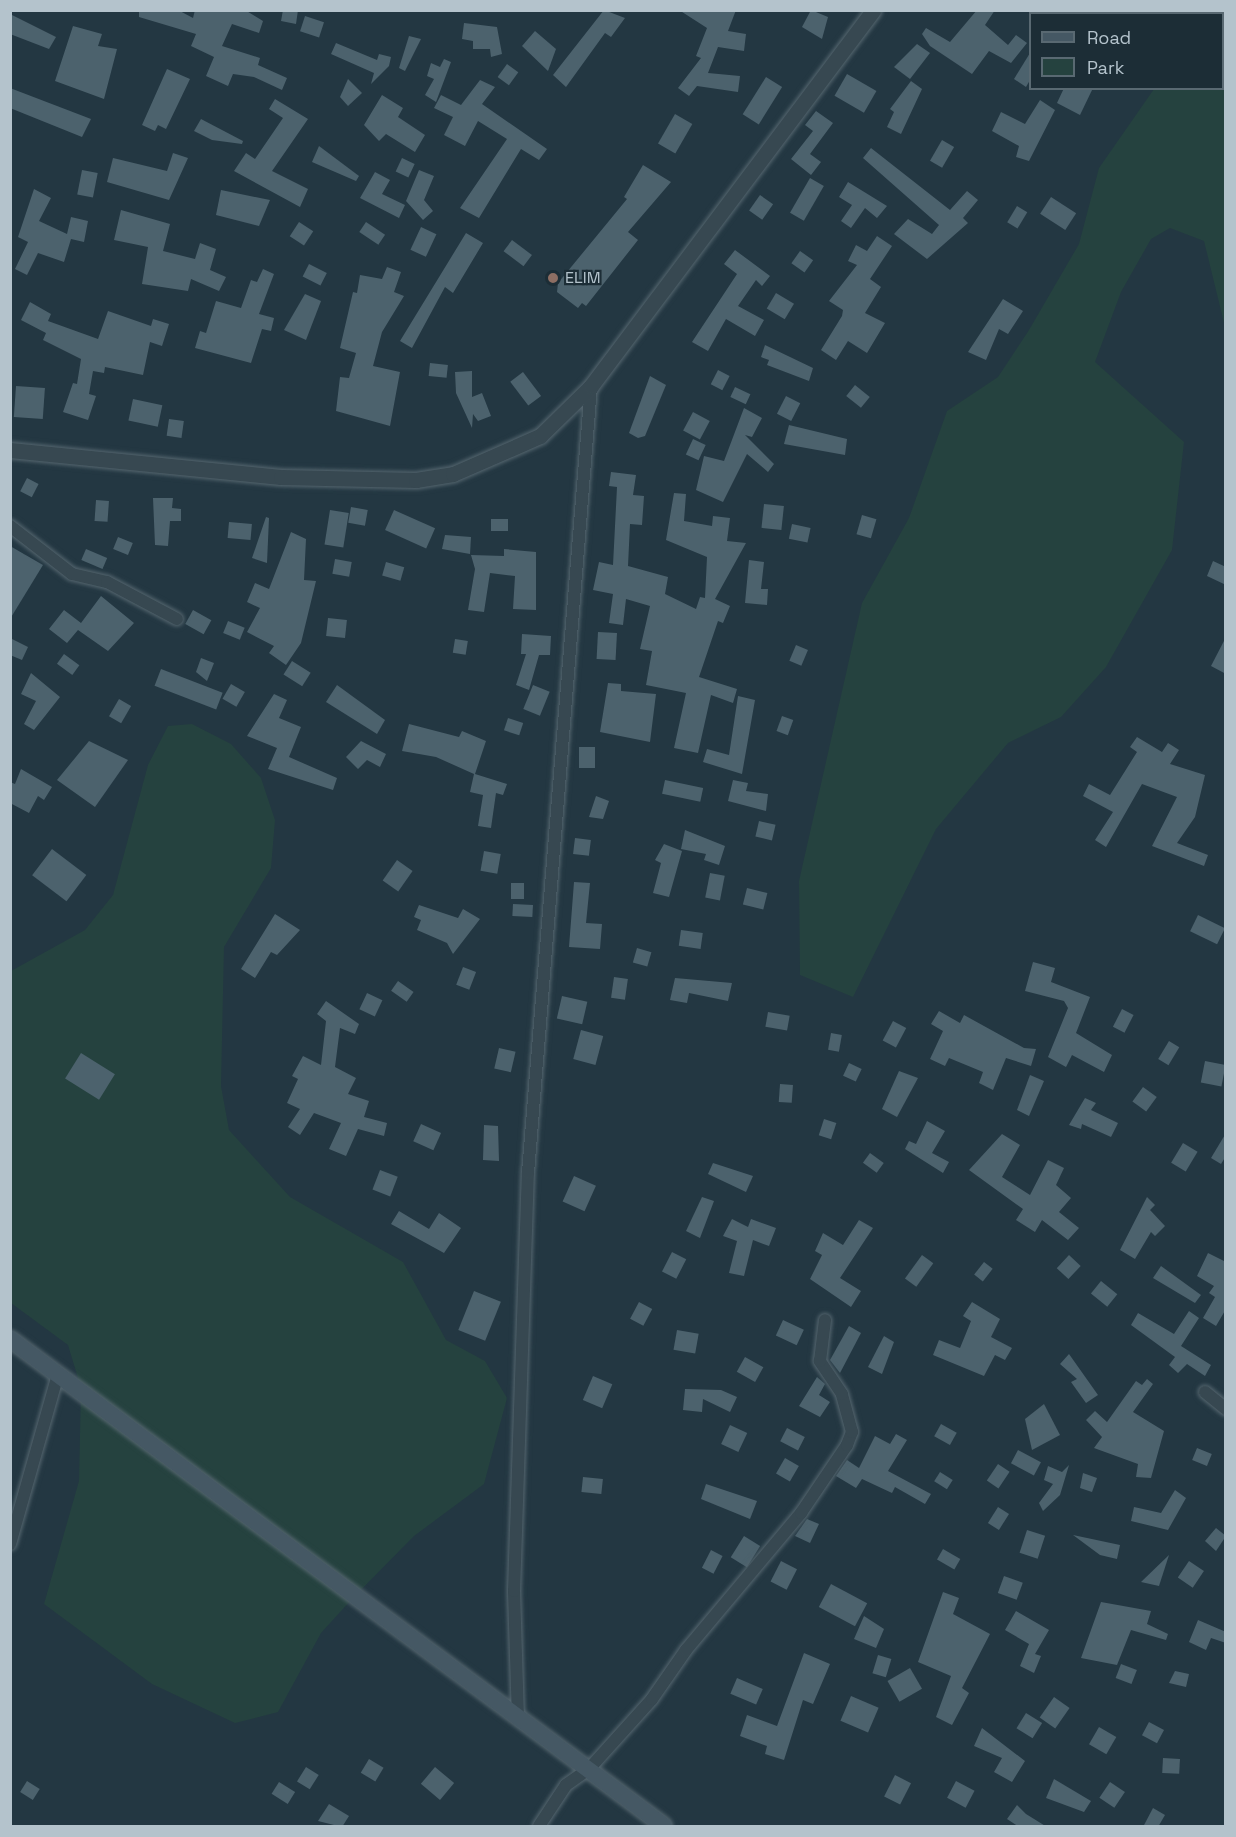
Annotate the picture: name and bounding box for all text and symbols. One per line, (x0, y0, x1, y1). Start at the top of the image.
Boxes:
legend (1029, 12, 1224, 90)
text: Road (1087, 26, 1131, 49)
text: Park (1087, 56, 1124, 79)
place label: ELIM (565, 268, 600, 288)
marker: ELIM (546, 271, 560, 285)

